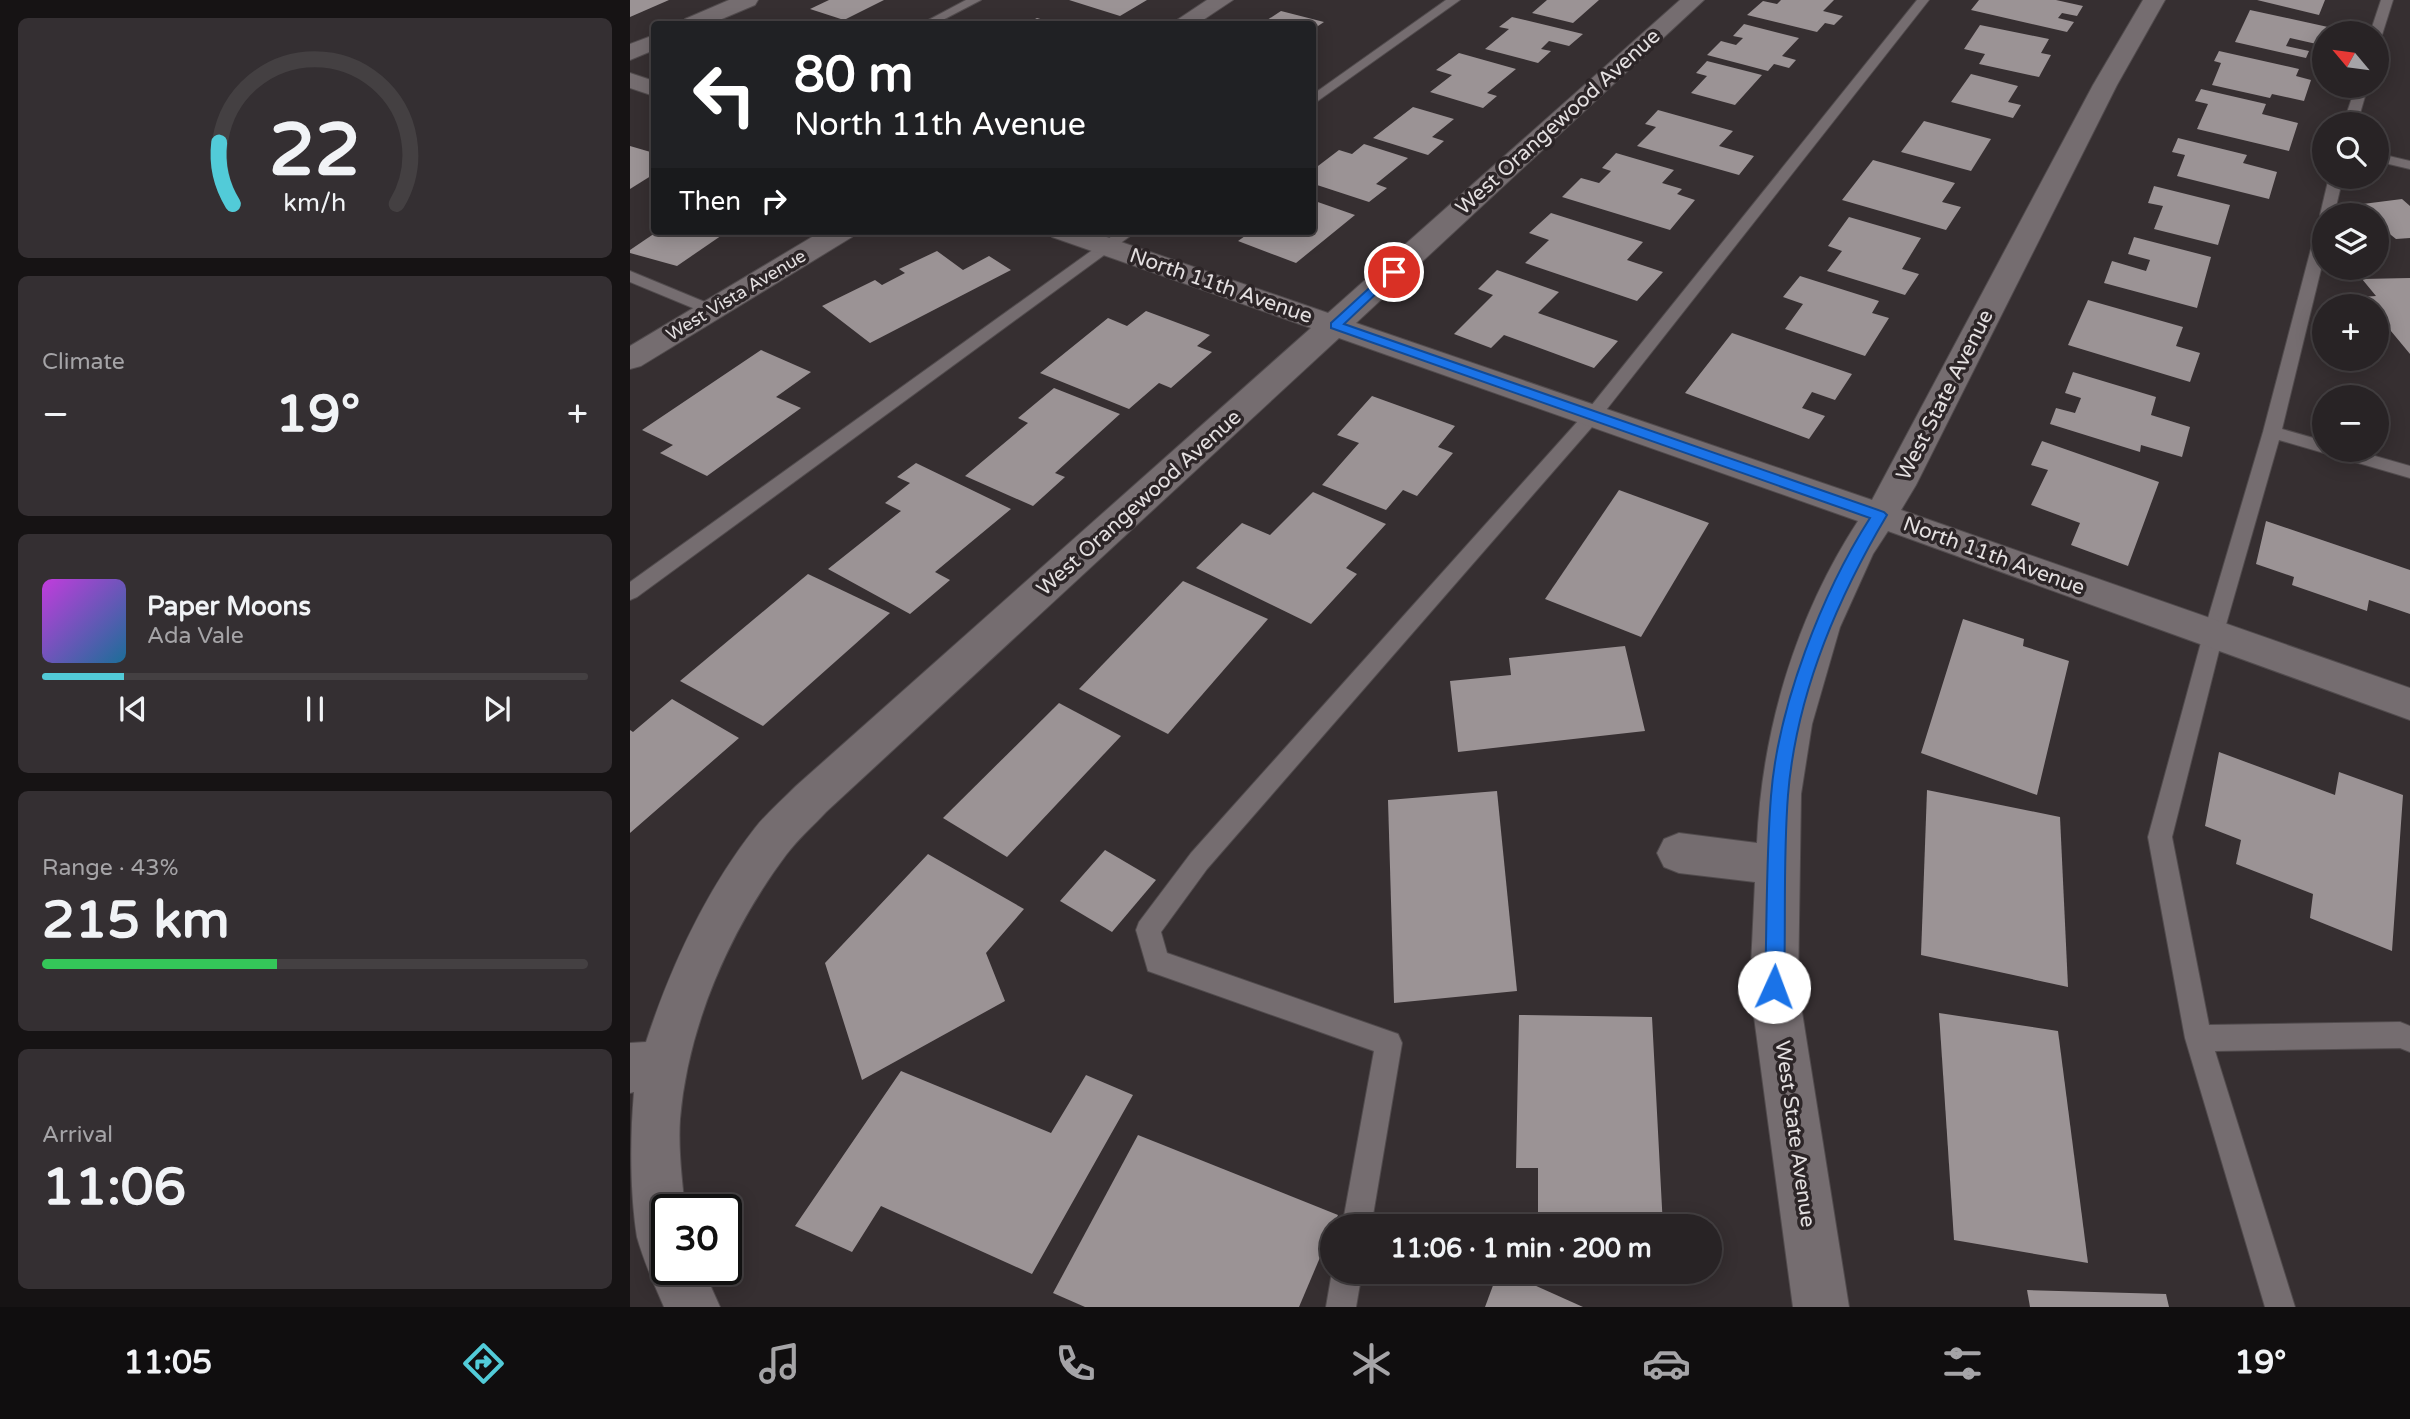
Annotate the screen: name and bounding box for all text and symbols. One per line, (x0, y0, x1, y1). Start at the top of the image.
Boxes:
north arrow (2312, 21, 2389, 98)
map controls (2312, 21, 2389, 462)
street label: West Orangewood Avenue (1451, 24, 1665, 220)
text: 80 m (794, 46, 913, 105)
icon: left (679, 49, 770, 140)
text: North 11th Avenue (794, 106, 1086, 144)
text: 22 (269, 107, 361, 195)
button: search (2312, 112, 2389, 189)
icon: right (755, 182, 793, 220)
text: Then (679, 186, 741, 217)
text: km/h (284, 188, 346, 218)
button: layers (2312, 203, 2389, 280)
pin (1364, 242, 1424, 302)
street label: North 11th Avenue (1126, 243, 1316, 329)
street label: West Vista Avenue (662, 245, 810, 345)
icon: arrive (1375, 253, 1413, 291)
button: + (2312, 294, 2389, 371)
street label: West State Avenue (1891, 305, 1999, 484)
text: Climate (42, 348, 125, 376)
text: 19° (275, 383, 360, 446)
button: − (2312, 385, 2389, 462)
text: − (42, 392, 69, 438)
text: + (567, 392, 588, 438)
street label: West Orangewood Avenue (1032, 405, 1246, 601)
street label: North 11th Avenue (1900, 512, 2088, 601)
text: Paper Moons (147, 591, 311, 622)
text: Ada Vale (147, 622, 244, 650)
icon: previous (114, 690, 152, 728)
icon: pause (296, 690, 334, 728)
icon: next (478, 690, 516, 728)
text: Range · 43% (42, 854, 178, 882)
text: 215 km (42, 889, 230, 952)
position arrow (1737, 950, 1811, 1024)
street label: West State Avenue (1770, 1039, 1820, 1229)
text: Arrival (42, 1121, 113, 1149)
text: 11:06 (42, 1156, 186, 1219)
speed limit sign: 30 (651, 1194, 742, 1285)
text: 11:06 · 1 min · 200 m (1390, 1233, 1652, 1264)
icon: directions (459, 1339, 508, 1388)
icon: music (755, 1339, 804, 1388)
icon: phone (1051, 1339, 1100, 1388)
icon: climate (1347, 1339, 1396, 1388)
icon: car (1642, 1339, 1691, 1388)
icon: filters (1938, 1339, 1987, 1388)
text: 11:05 (123, 1344, 212, 1382)
text: 19° (2234, 1344, 2286, 1382)

